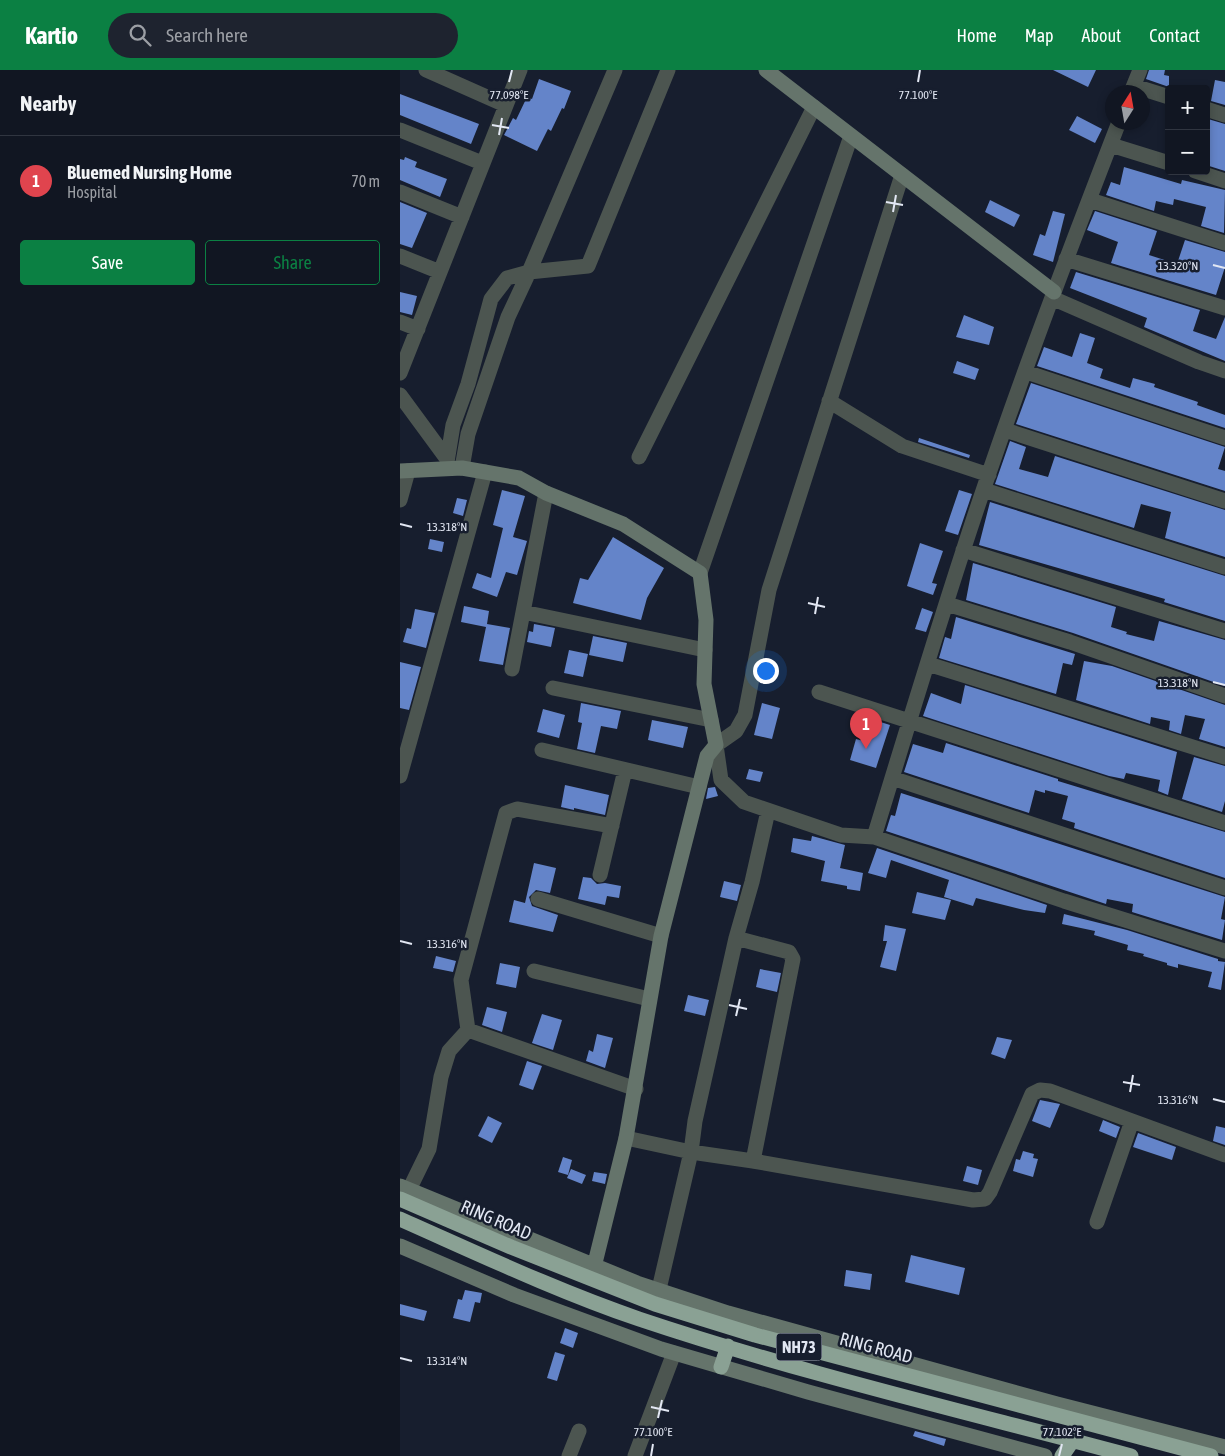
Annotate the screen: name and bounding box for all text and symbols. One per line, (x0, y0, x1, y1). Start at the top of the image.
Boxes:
search box (108, 13, 458, 58)
icon: search (126, 21, 154, 49)
text: Kartio (25, 22, 78, 49)
text: Search here (166, 24, 248, 46)
text: Home (957, 25, 997, 46)
text: Map (1025, 25, 1054, 46)
text: About (1082, 25, 1121, 46)
text: Contact (1149, 25, 1200, 46)
north arrow (1105, 85, 1150, 130)
map controls (1165, 85, 1210, 175)
button: + (1165, 85, 1210, 130)
text: 77.098°E (490, 88, 528, 102)
text: 77.100°E (899, 88, 937, 102)
text: Nearby (20, 91, 76, 115)
button: − (1165, 130, 1210, 175)
text: Bluemed Nursing Home (67, 161, 232, 183)
text: 1 (32, 172, 40, 190)
text: 70 m (351, 172, 380, 190)
text: Hospital (67, 183, 117, 201)
button: Save (20, 240, 195, 285)
button: Share (205, 240, 380, 285)
text: 13.320°N (1158, 259, 1198, 273)
text: 13.318°N (427, 520, 467, 534)
your location (753, 658, 779, 684)
text: 13.318°N (1158, 676, 1198, 690)
pin: 1 (850, 708, 882, 749)
text: 13.316°N (427, 937, 467, 951)
text: 13.316°N (1158, 1093, 1198, 1107)
street label: RING ROAD (458, 1195, 535, 1244)
street label: RING ROAD (837, 1328, 915, 1367)
road number: NH73 (776, 1334, 822, 1360)
text: 13.314°N (427, 1354, 467, 1368)
text: 77.100°E (634, 1425, 672, 1439)
text: 77.102°E (1043, 1425, 1081, 1439)

